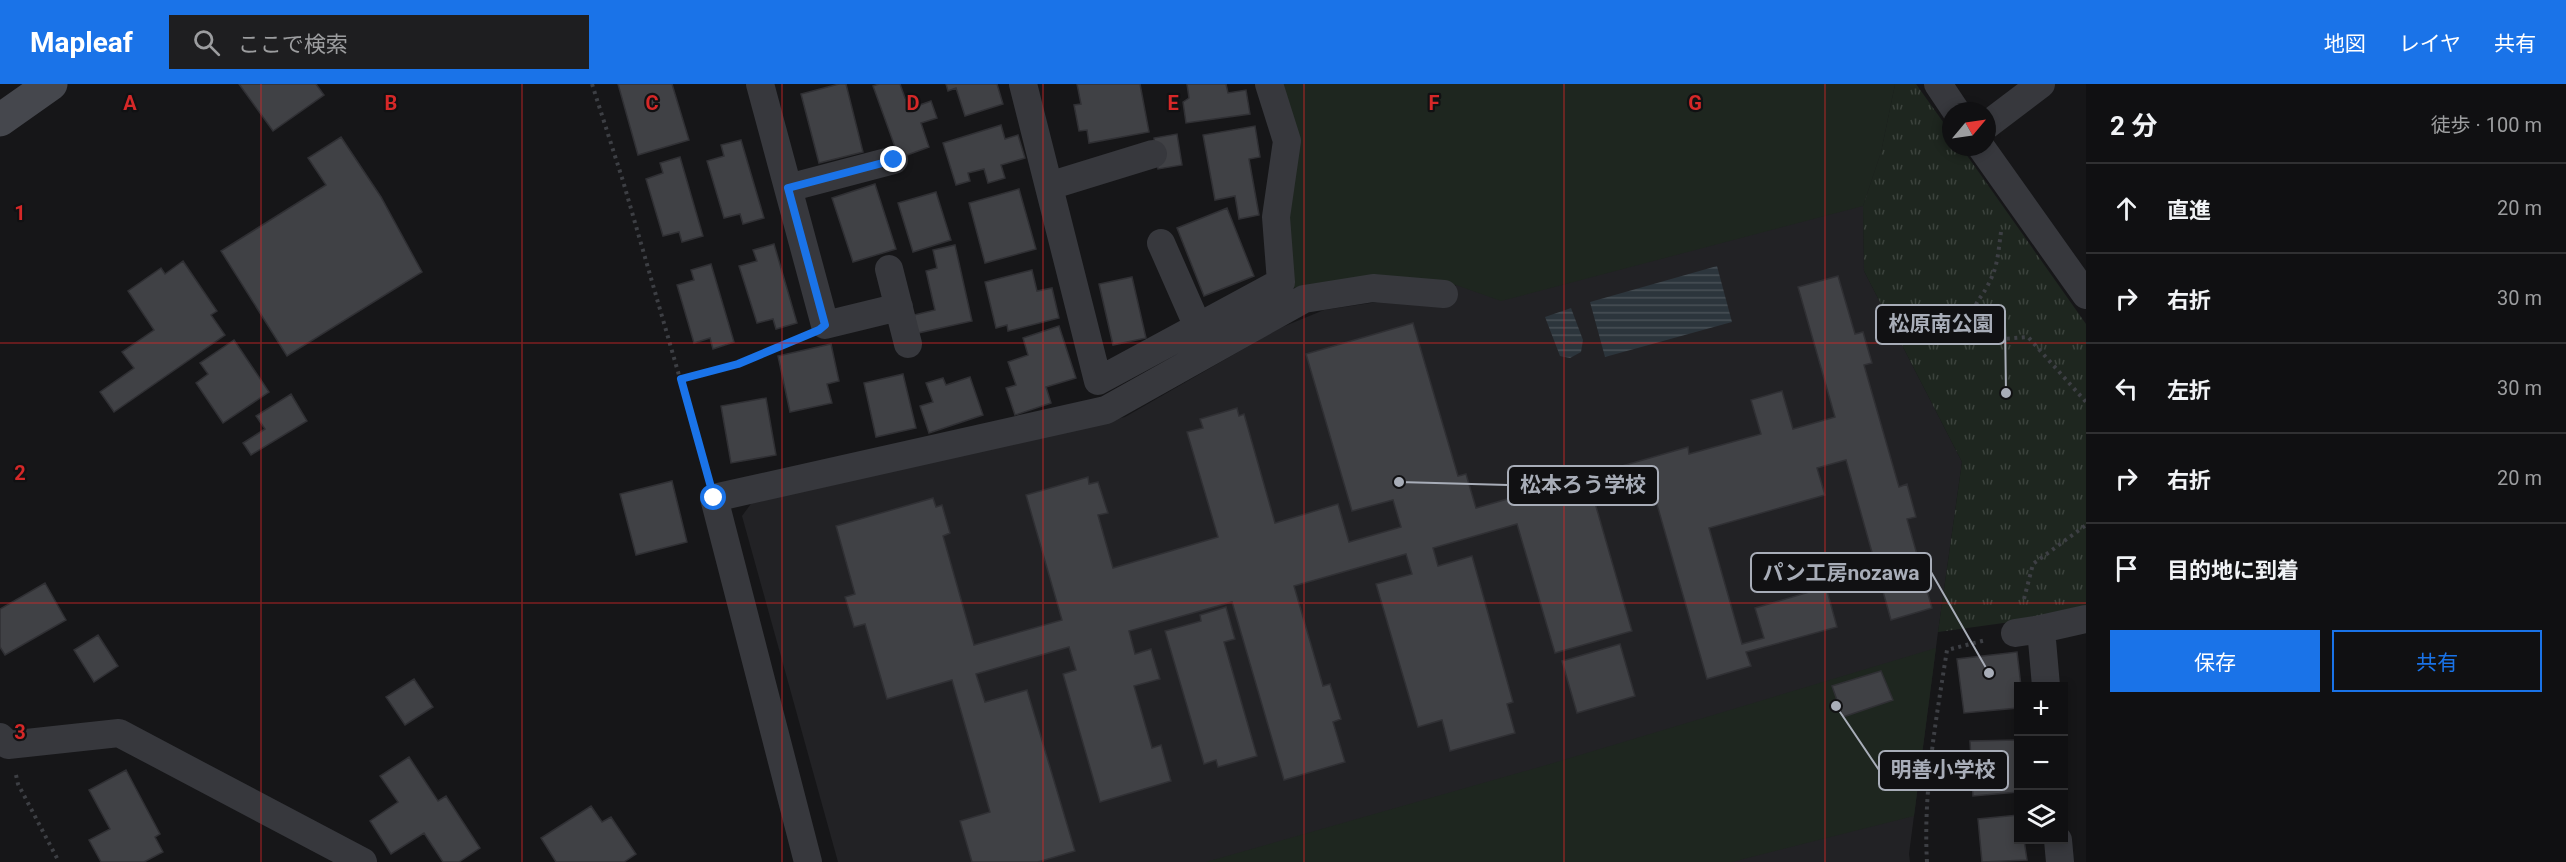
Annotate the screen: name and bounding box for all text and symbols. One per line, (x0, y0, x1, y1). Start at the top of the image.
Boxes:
search box (169, 15, 589, 69)
text: Mapleaf (30, 26, 133, 59)
icon: search (190, 26, 223, 59)
text: ここで検索 (238, 32, 348, 57)
text: 地図 (2324, 32, 2366, 56)
text: レイヤ (2399, 32, 2461, 56)
text: 共有 (2494, 32, 2536, 56)
text: A (123, 91, 137, 115)
text: B (385, 91, 397, 115)
text: C (645, 91, 659, 115)
text: D (907, 91, 920, 115)
text: E (1167, 91, 1179, 115)
text: F (1429, 91, 1440, 115)
text: G (1688, 91, 1702, 115)
north arrow (1942, 102, 1996, 156)
text: 2 分 (2110, 111, 2157, 141)
text: 徒歩 · 100 m (2431, 113, 2542, 137)
route end (880, 146, 906, 172)
icon: ahead (2110, 192, 2143, 225)
text: 20 m (2497, 196, 2542, 220)
text: 直進 (2167, 198, 2211, 223)
text: 1 (14, 201, 26, 225)
icon: right (2110, 282, 2143, 315)
text: 30 m (2497, 286, 2542, 310)
text: 右折 (2167, 288, 2211, 313)
callout: 松原南公園 (1876, 305, 2005, 344)
text: 松原南公園 (1889, 312, 1994, 336)
icon: left (2110, 372, 2143, 405)
text: 30 m (2497, 376, 2542, 400)
text: 左折 (2167, 378, 2211, 403)
text: 2 (14, 461, 26, 485)
icon: right (2110, 462, 2143, 495)
callout: 松本ろう学校 (1508, 466, 1658, 505)
text: 20 m (2497, 466, 2542, 490)
text: 右折 (2167, 468, 2211, 493)
text: 松本ろう学校 (1520, 473, 1646, 497)
route start (700, 484, 726, 510)
icon: arrive (2110, 552, 2143, 585)
callout: パン工房nozawa (1751, 553, 1931, 592)
text: 目的地に到着 (2167, 558, 2299, 583)
text: パン工房nozawa (1762, 561, 1920, 585)
button: 保存 (2110, 630, 2320, 692)
button: 共有 (2332, 630, 2542, 692)
map controls (2014, 682, 2068, 844)
button: + (2014, 682, 2068, 736)
text: 3 (14, 720, 26, 744)
button: − (2014, 736, 2068, 790)
callout: 明善小学校 (1879, 751, 2008, 790)
text: 明善小学校 (1891, 758, 1996, 782)
button: layers (2014, 790, 2068, 844)

